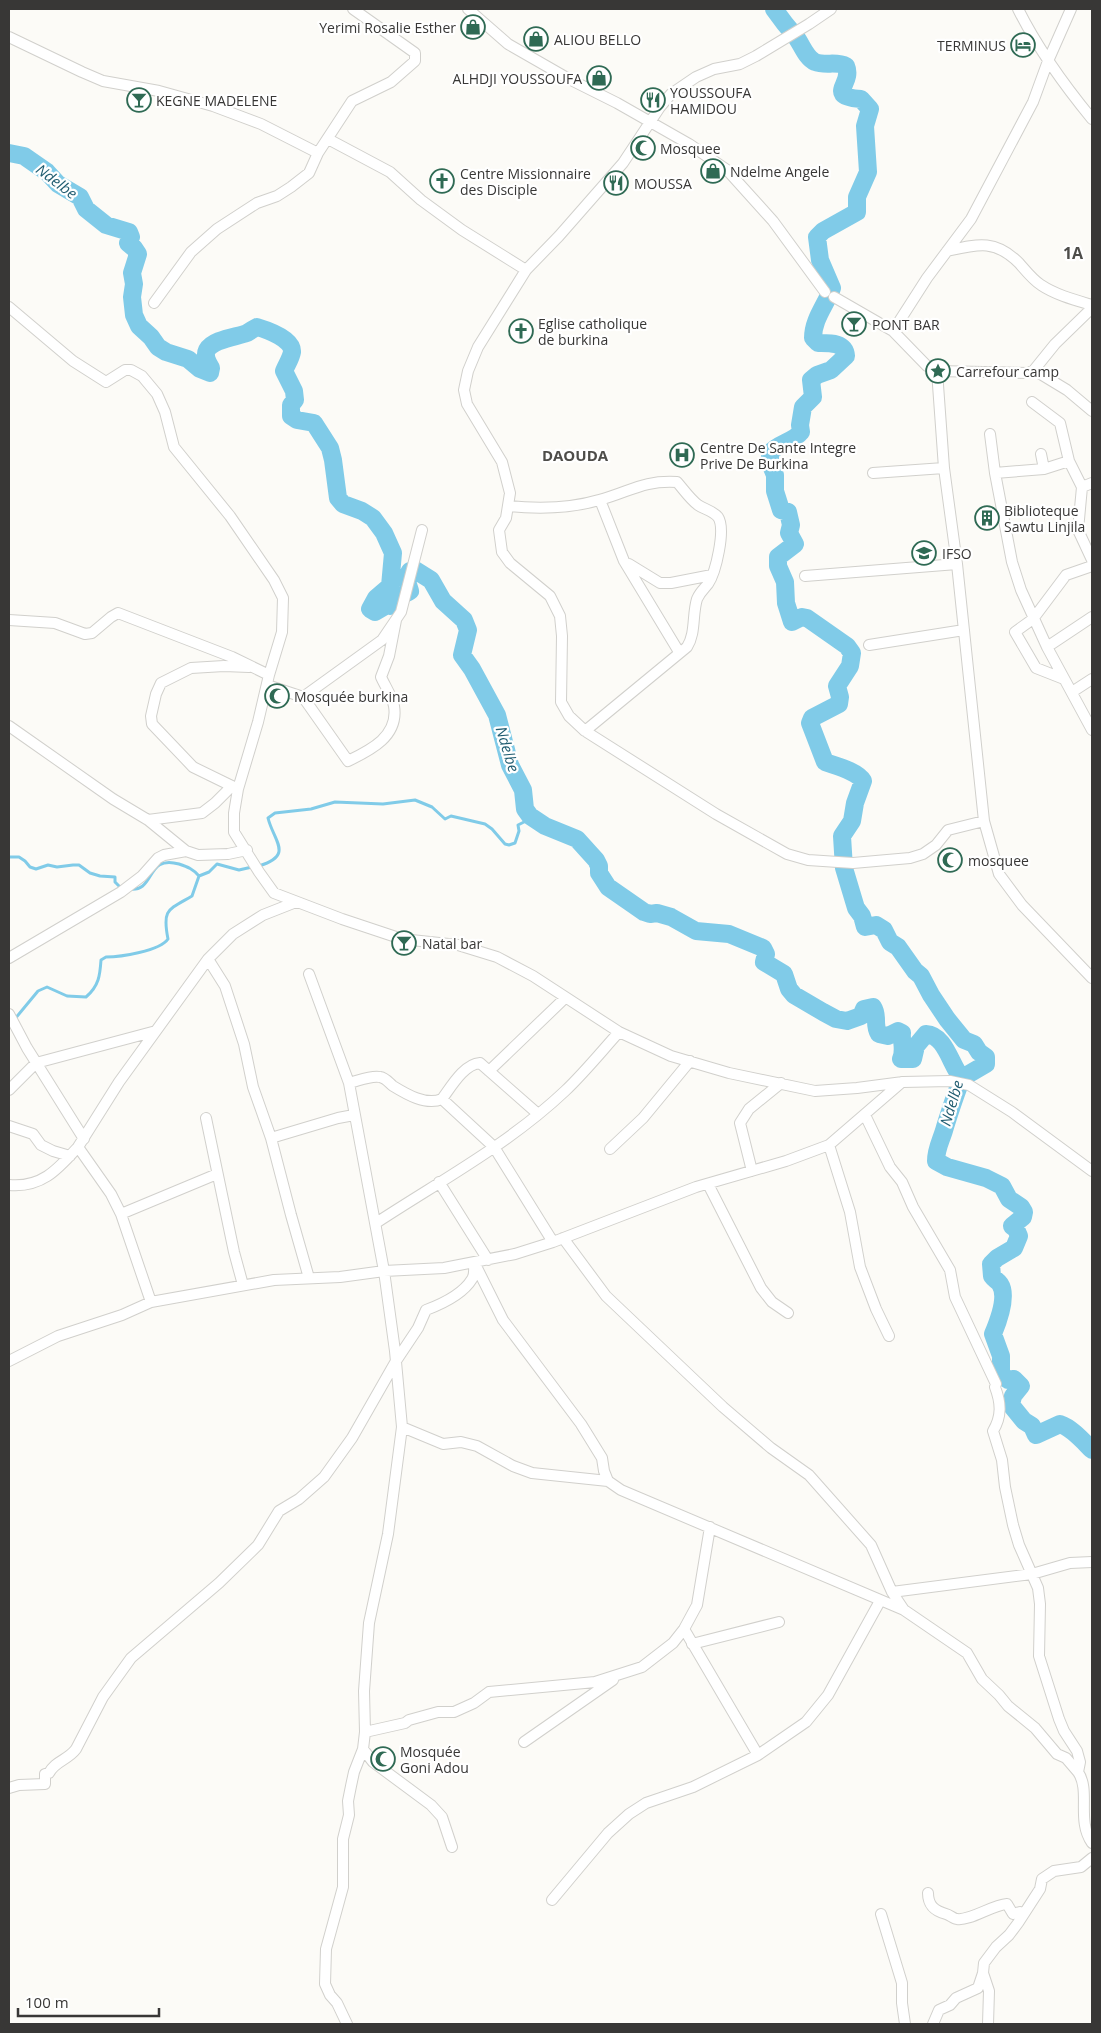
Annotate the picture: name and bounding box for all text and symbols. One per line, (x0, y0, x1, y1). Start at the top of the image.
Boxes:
shop icon: Yerimi Rosalie Esther (460, 14, 486, 40)
place label: Yerimi Rosalie Esther (319, 18, 456, 37)
shop icon: ALIOU BELLO (523, 26, 549, 52)
place label: ALIOU BELLO (554, 30, 641, 49)
hotel icon: TERMINUS (1010, 32, 1036, 58)
place label: TERMINUS (937, 36, 1006, 55)
shop icon: ALHDJI YOUSSOUFA (586, 65, 612, 91)
place label: ALHDJI YOUSSOUFA (453, 69, 582, 88)
place label: YOUSSOUFA HAMIDOU (670, 83, 752, 118)
bar icon: KEGNE MADELENE (126, 87, 152, 113)
restaurant icon: YOUSSOUFA HAMIDOU (640, 87, 666, 113)
place label: KEGNE MADELENE (156, 91, 277, 110)
mosque icon: Mosquee (630, 135, 656, 161)
place label: Mosquee (660, 139, 721, 158)
shop icon: Ndelme Angele (700, 158, 726, 184)
water label: Ndelbe (32, 159, 82, 203)
place label: Ndelme Angele (730, 162, 829, 181)
place label: Centre Missionnaire des Disciple (460, 164, 591, 199)
church icon: Centre Missionnaire des Disciple (429, 168, 455, 194)
restaurant icon: MOUSSA (603, 170, 629, 196)
place label: MOUSSA (634, 174, 692, 193)
district label: 1A (1063, 242, 1084, 264)
bar icon: PONT BAR (841, 311, 867, 337)
place label: Eglise catholique de burkina (538, 314, 647, 349)
place label: PONT BAR (872, 315, 940, 334)
church icon: Eglise catholique de burkina (508, 318, 534, 344)
place icon: Carrefour camp (925, 358, 951, 384)
place label: Carrefour camp (956, 362, 1059, 381)
place label: Centre De Sante Integre Prive De Burkina (700, 438, 856, 473)
hospital icon: Centre De Sante Integre Prive De Burkina (669, 442, 695, 468)
district label: DAOUDA (542, 445, 609, 465)
place label: Biblioteque Sawtu Linjila (1004, 501, 1085, 536)
building icon: Biblioteque Sawtu Linjila (974, 505, 1000, 531)
school or university icon: IFSO (911, 540, 937, 566)
place label: IFSO (942, 544, 972, 563)
mosque icon: Mosquée burkina (264, 683, 290, 709)
place label: Mosquée burkina (294, 687, 408, 706)
water label: Ndelbe (492, 724, 525, 775)
mosque icon: mosquee (937, 847, 963, 873)
place label: mosquee (968, 851, 1029, 870)
bar icon: Natal bar (391, 930, 417, 956)
place label: Natal bar (422, 934, 483, 953)
water label: Ndelbe (935, 1077, 968, 1128)
place label: Mosquée Goni Adou (400, 1742, 469, 1777)
mosque icon: Mosquée Goni Adou (370, 1746, 396, 1772)
scale bar (18, 1986, 159, 2018)
text: 100 m (25, 1992, 69, 2012)

